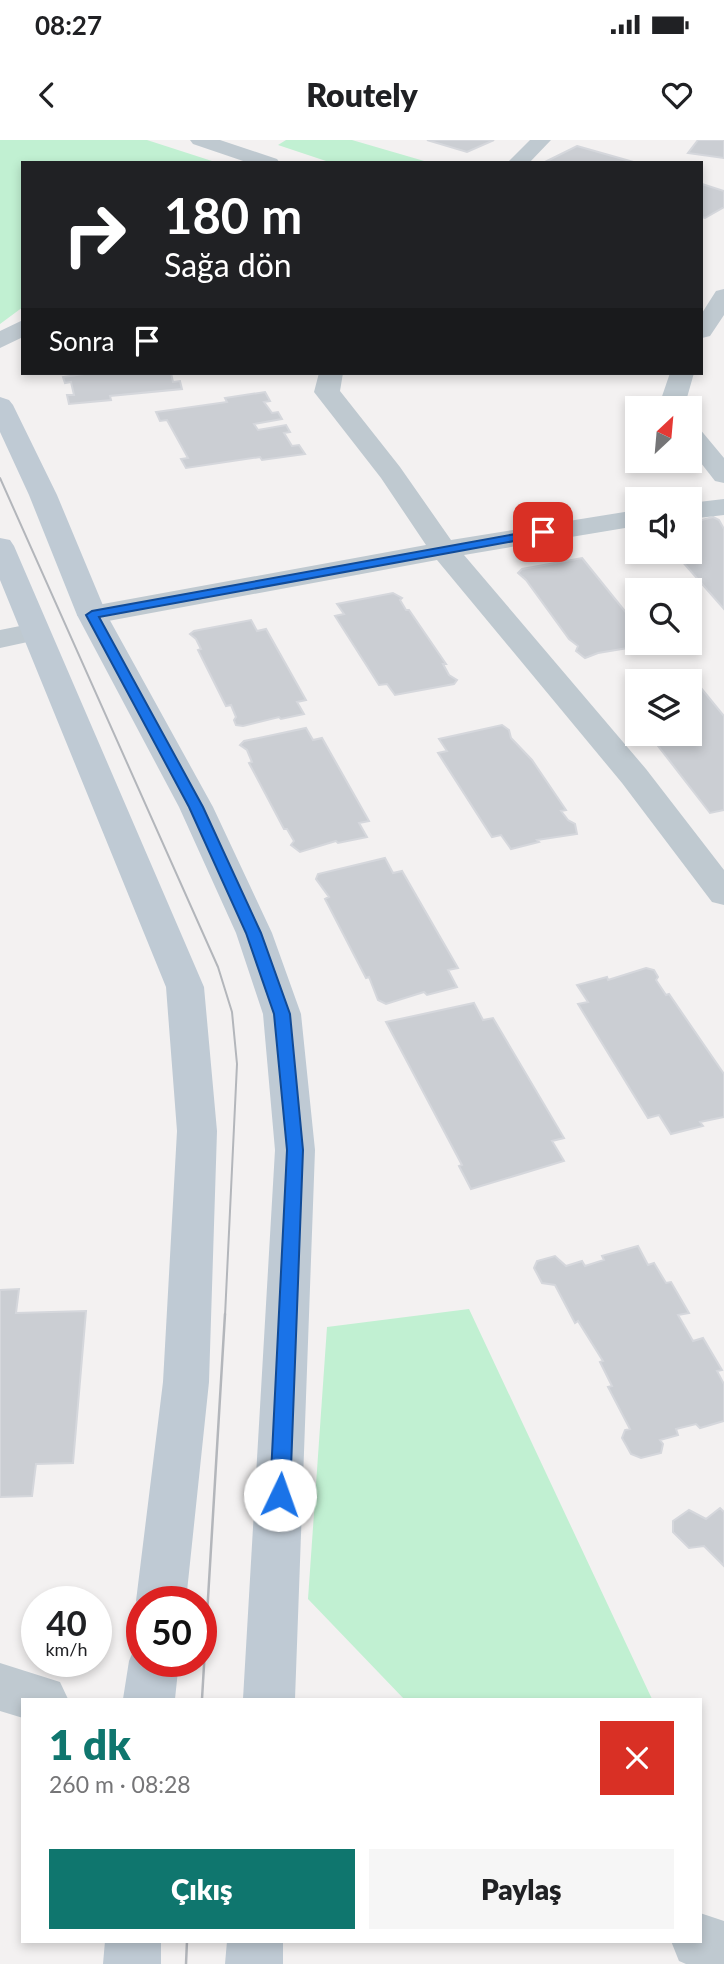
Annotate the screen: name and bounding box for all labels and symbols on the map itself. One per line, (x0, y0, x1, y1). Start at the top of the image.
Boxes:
north arrow (625, 396, 702, 472)
pin (513, 502, 573, 562)
position arrow (243, 1458, 317, 1532)
speed limit sign: 50 (126, 1586, 217, 1677)

